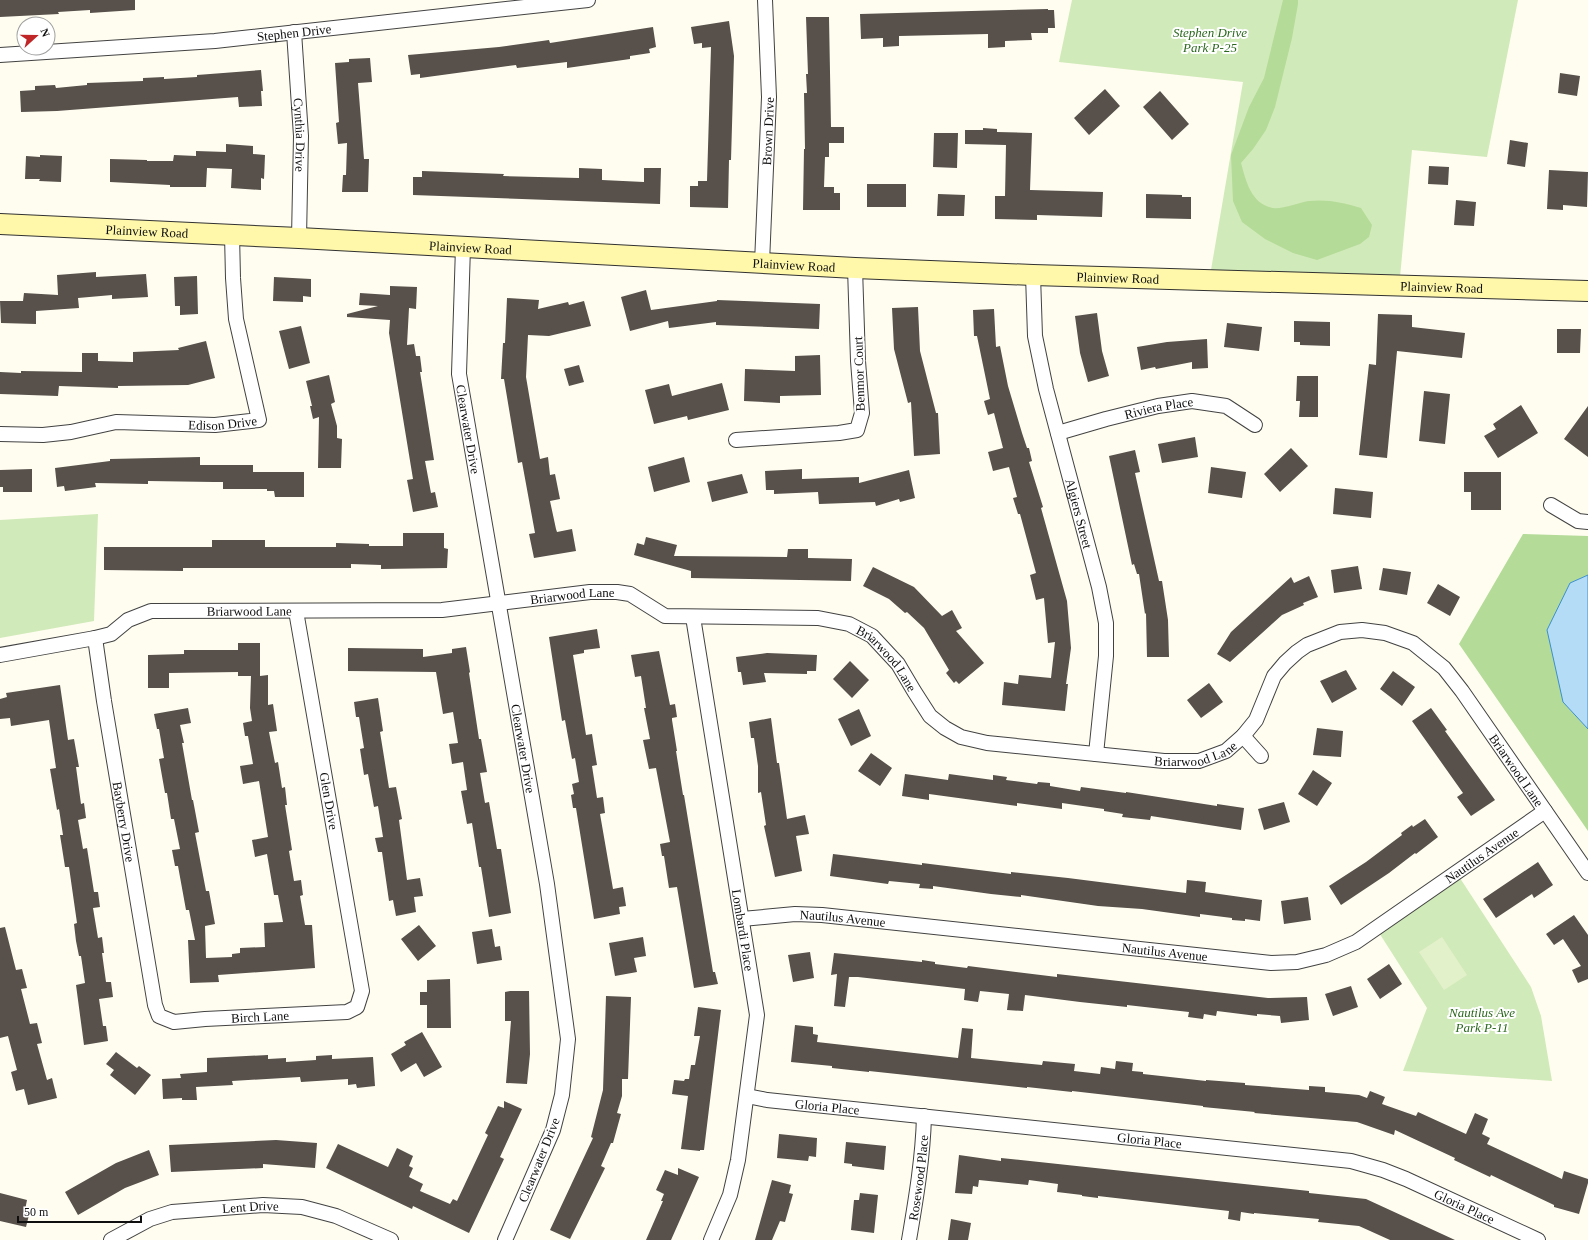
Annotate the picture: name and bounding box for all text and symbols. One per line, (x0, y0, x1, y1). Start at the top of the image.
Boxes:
north arrow (16, 16, 56, 56)
street label: Stephen Drive (256, 21, 332, 44)
park label: Stephen Drive Park P-25 (1173, 25, 1247, 55)
text: N (38, 27, 52, 38)
street label: Brown Drive (759, 96, 777, 166)
street label: Cynthia Drive (291, 97, 309, 172)
street label: Plainview Road (105, 221, 189, 240)
street label: Plainview Road (429, 238, 513, 257)
street label: Plainview Road (752, 255, 836, 274)
street label: Plainview Road (1076, 269, 1160, 286)
street label: Plainview Road (1400, 278, 1484, 295)
street label: Benmor Court (850, 336, 868, 412)
street label: Clearwater Drive (453, 383, 484, 475)
street label: Riviera Place (1123, 393, 1194, 422)
street label: Edison Drive (188, 413, 258, 433)
street label: Algiers Street (1063, 477, 1096, 551)
street label: Briarwood Lane (529, 585, 615, 607)
street label: Briarwood Lane (207, 603, 292, 618)
street label: Briarwood Lane (854, 622, 920, 694)
street label: Clearwater Drive (509, 703, 539, 794)
street label: Briarwood Lane (1486, 731, 1547, 809)
street label: Briarwood Lane (1154, 738, 1240, 769)
street label: Glen Drive (317, 771, 341, 831)
street label: Bayberry Drive (110, 780, 138, 863)
street label: Nautilus Avenue (1442, 824, 1521, 886)
street label: Lombardi Place (729, 888, 757, 972)
street label: Nautilus Avenue (799, 907, 886, 929)
street label: Nautilus Avenue (1121, 940, 1209, 964)
park label: Nautilus Ave Park P-11 (1448, 1005, 1515, 1035)
street label: Birch Lane (231, 1007, 290, 1025)
street label: Gloria Place (794, 1095, 860, 1117)
street label: Clearwater Drive (515, 1115, 563, 1204)
street label: Gloria Place (1117, 1129, 1183, 1151)
street label: Rosewood Place (905, 1134, 931, 1222)
street label: Gloria Place (1432, 1186, 1497, 1227)
street label: Lent Drive (222, 1197, 279, 1216)
scale bar (18, 1198, 141, 1224)
text: 50 m (24, 1205, 49, 1219)

